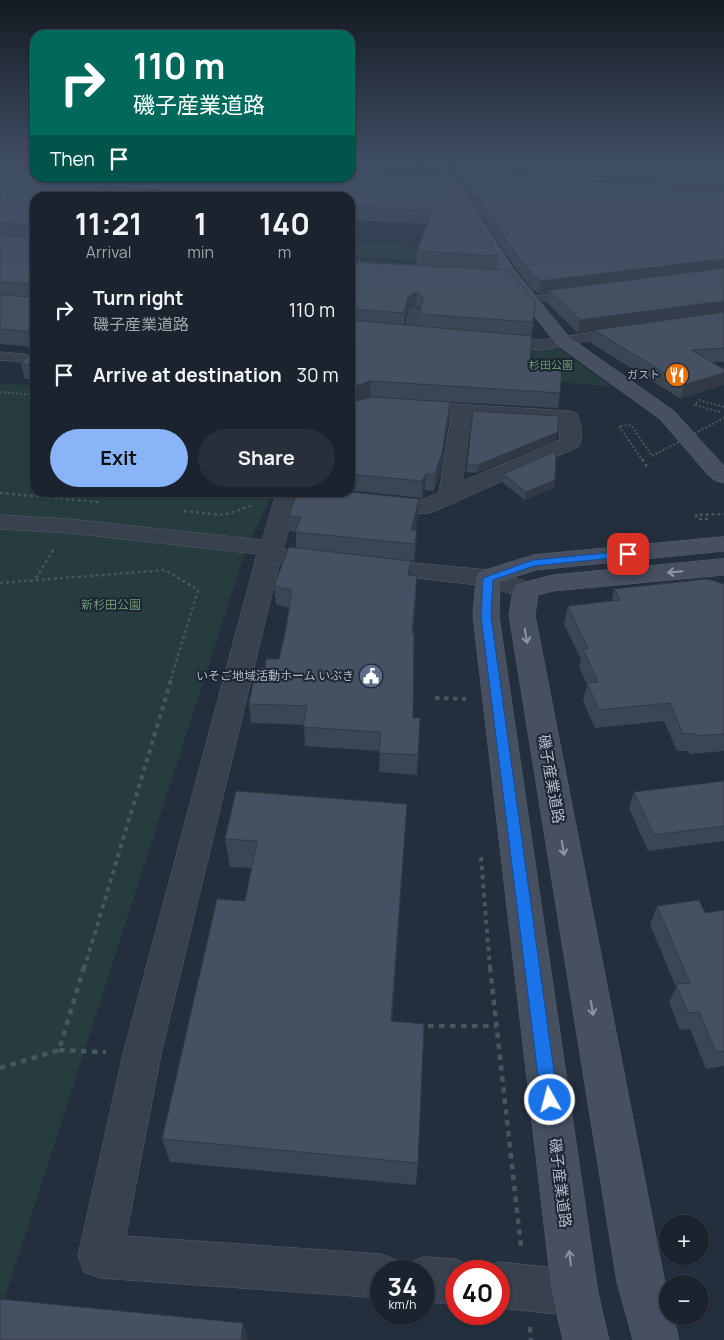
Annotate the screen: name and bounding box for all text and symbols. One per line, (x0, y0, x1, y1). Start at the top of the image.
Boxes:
text: 110 m (133, 42, 225, 90)
icon: right (50, 50, 115, 115)
text: 磯子産業道路 (133, 90, 265, 120)
icon: arrive (105, 145, 133, 173)
text: Then (50, 146, 95, 172)
text: 11:21 (75, 203, 142, 244)
text: 1 (194, 203, 207, 244)
text: 140 (259, 203, 310, 244)
text: Arrival (86, 241, 131, 263)
text: min (187, 241, 214, 263)
text: m (278, 241, 291, 263)
text: Turn right (93, 285, 183, 311)
icon: right (50, 296, 78, 324)
text: 110 m (289, 297, 335, 323)
text: 磯子産業道路 (93, 313, 189, 335)
park label: 杉田公園 (529, 357, 573, 372)
icon: arrive (50, 361, 78, 389)
text: Arrive at destination (93, 362, 282, 388)
text: 30 m (297, 362, 339, 388)
restaurant icon: ガスト (664, 362, 690, 388)
place label: ガスト (627, 367, 660, 382)
button: Exit (50, 429, 188, 487)
button: Share (198, 429, 335, 487)
pin (607, 533, 649, 575)
icon: arrive (614, 540, 642, 568)
one-way arrow (668, 567, 684, 576)
park label: 新杉田公園 (81, 596, 141, 613)
one-way arrow (522, 628, 531, 644)
public building icon: いそご地域活動ホーム いぶき (358, 663, 384, 689)
place label: いそご地域活動ホーム いぶき (196, 667, 354, 684)
street label: 磯子産業道路 (533, 733, 570, 825)
one-way arrow (559, 840, 569, 856)
one-way arrow (587, 1000, 597, 1016)
position arrow (523, 1073, 575, 1125)
street label: 磯子産業道路 (545, 1137, 576, 1229)
map controls (659, 1215, 709, 1325)
button: + (659, 1215, 709, 1265)
one-way arrow (565, 1250, 575, 1266)
speed limit sign: 40 (445, 1260, 510, 1325)
text: 34 (388, 1269, 417, 1304)
button: − (659, 1275, 709, 1325)
text: km/h (389, 1296, 416, 1313)

